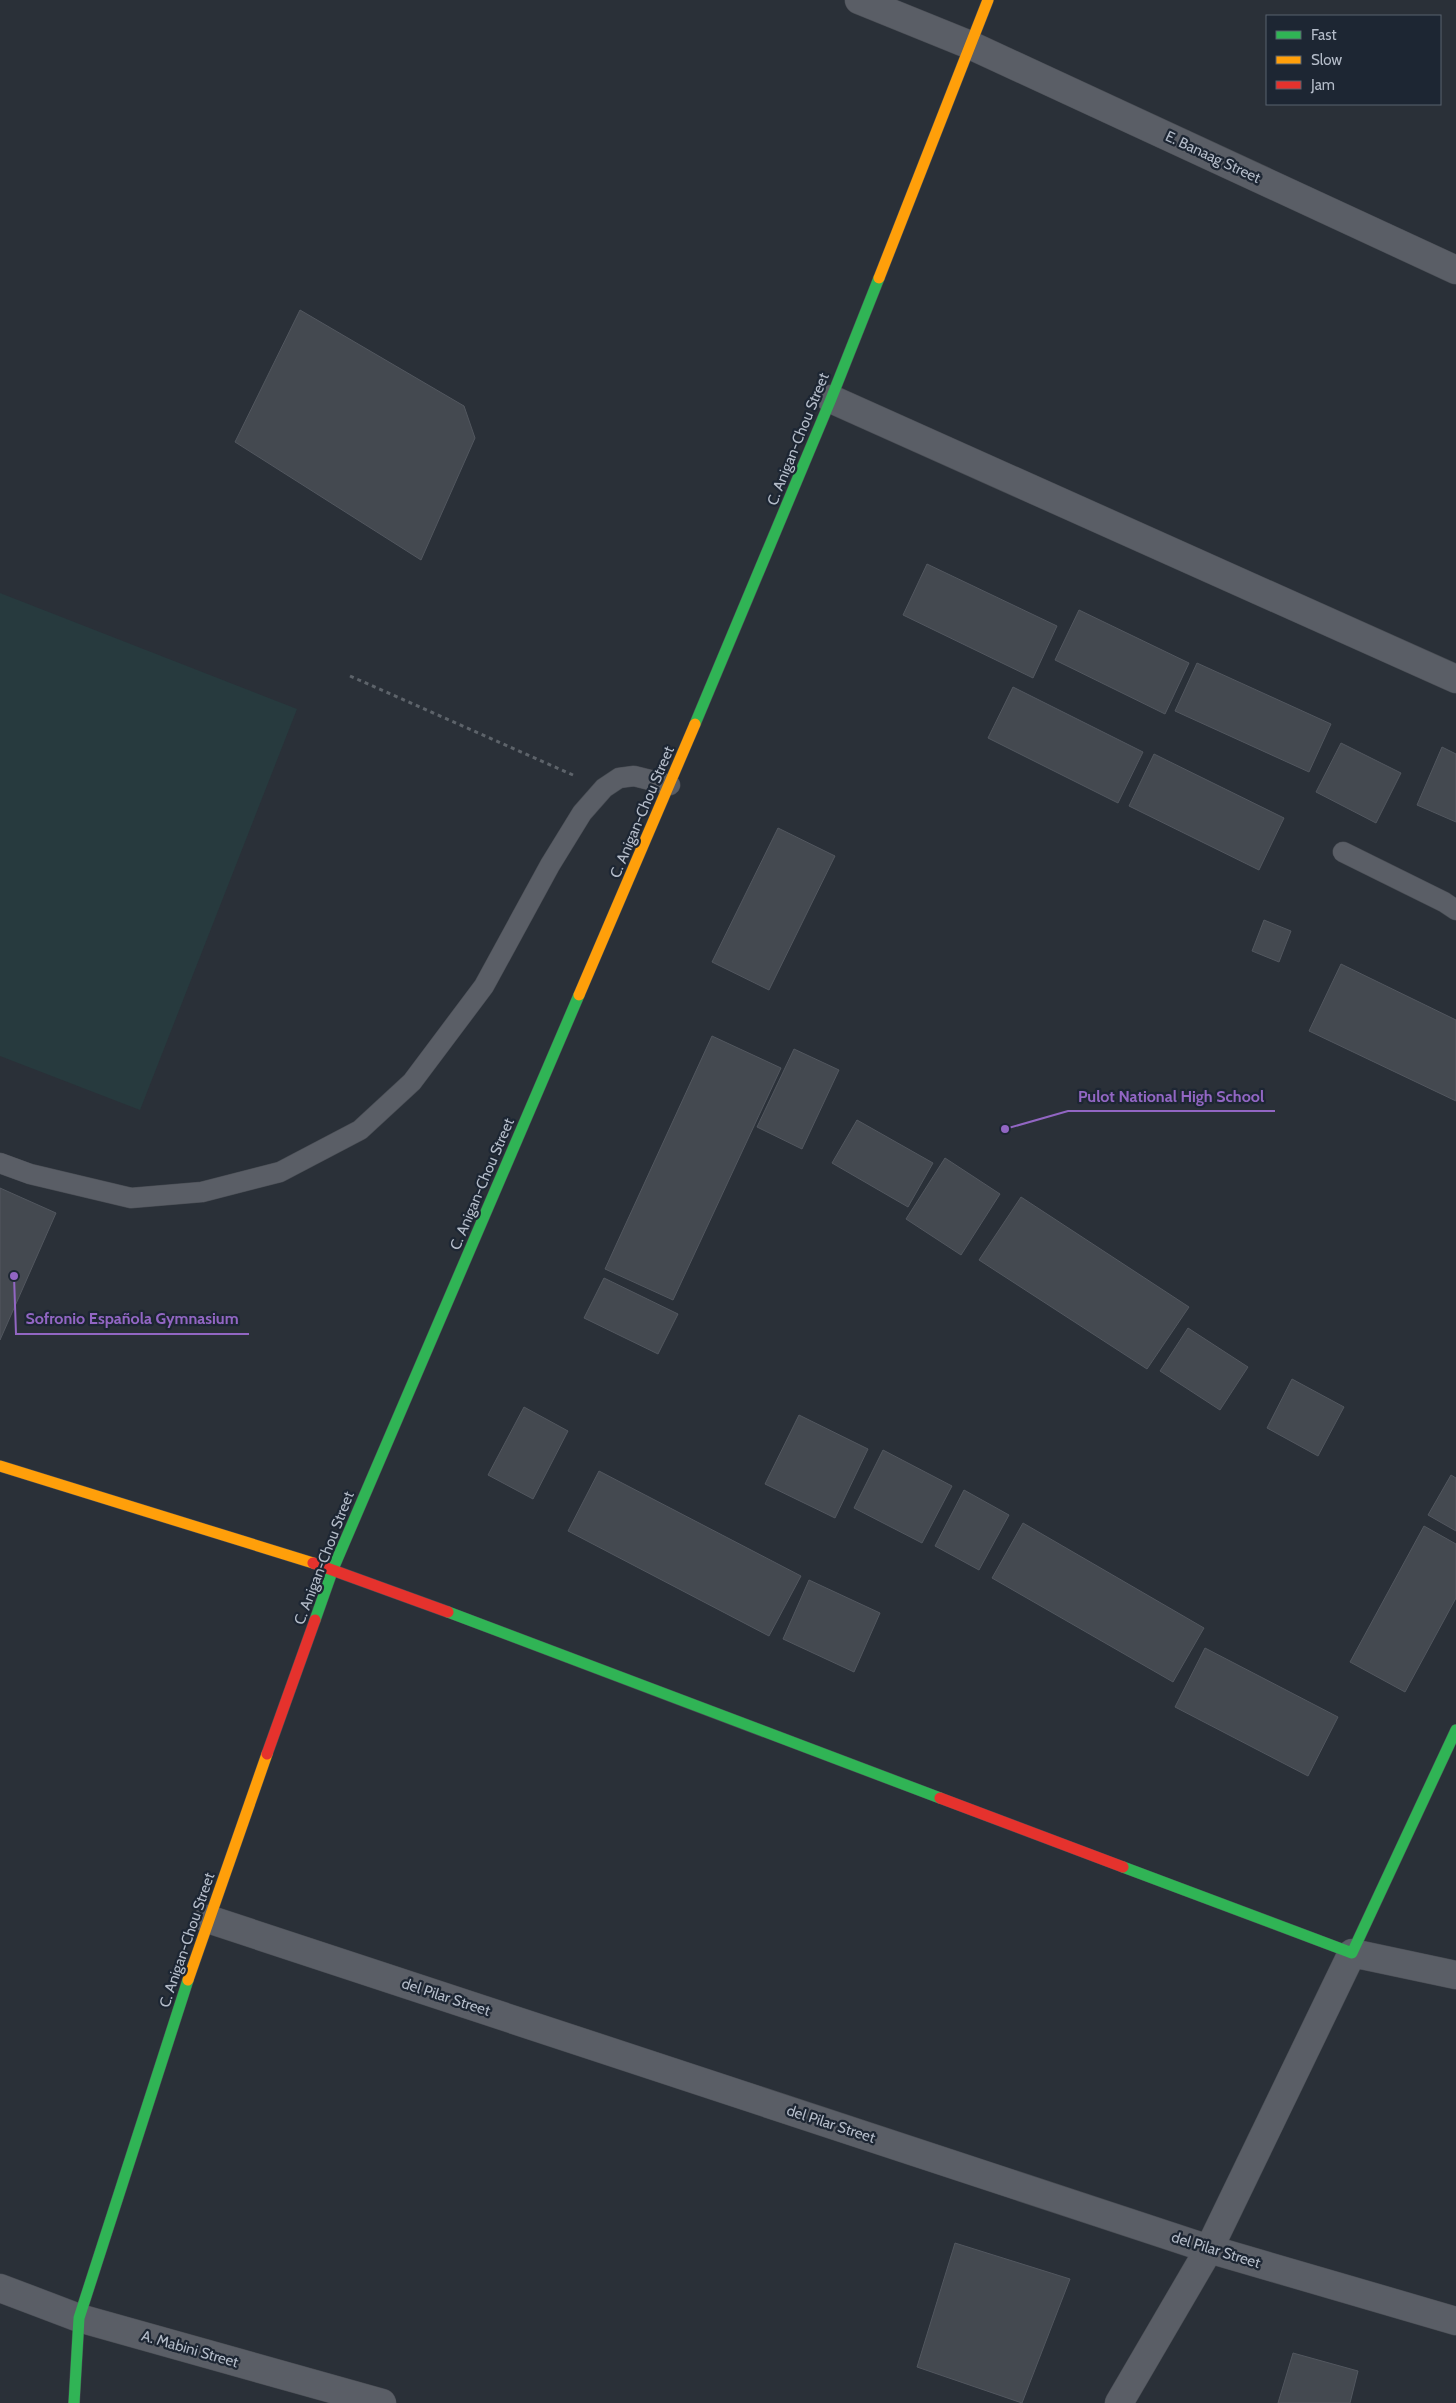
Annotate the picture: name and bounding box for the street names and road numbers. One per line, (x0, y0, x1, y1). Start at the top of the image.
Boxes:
street label: E. Banaag Street (1162, 127, 1264, 187)
street label: C. Anigan-Chou Street (763, 370, 833, 508)
street label: C. Anigan-Chou Street (606, 743, 678, 881)
street label: C. Anigan-Chou Street (446, 1115, 518, 1253)
street label: C. Anigan-Chou Street (290, 1489, 358, 1627)
street label: C. Anigan-Chou Street (155, 1870, 219, 2010)
street label: del Pilar Street (399, 1974, 493, 2020)
street label: del Pilar Street (784, 2101, 878, 2147)
street label: del Pilar Street (1169, 2228, 1263, 2272)
street label: A. Mabini Street (139, 2327, 241, 2371)

